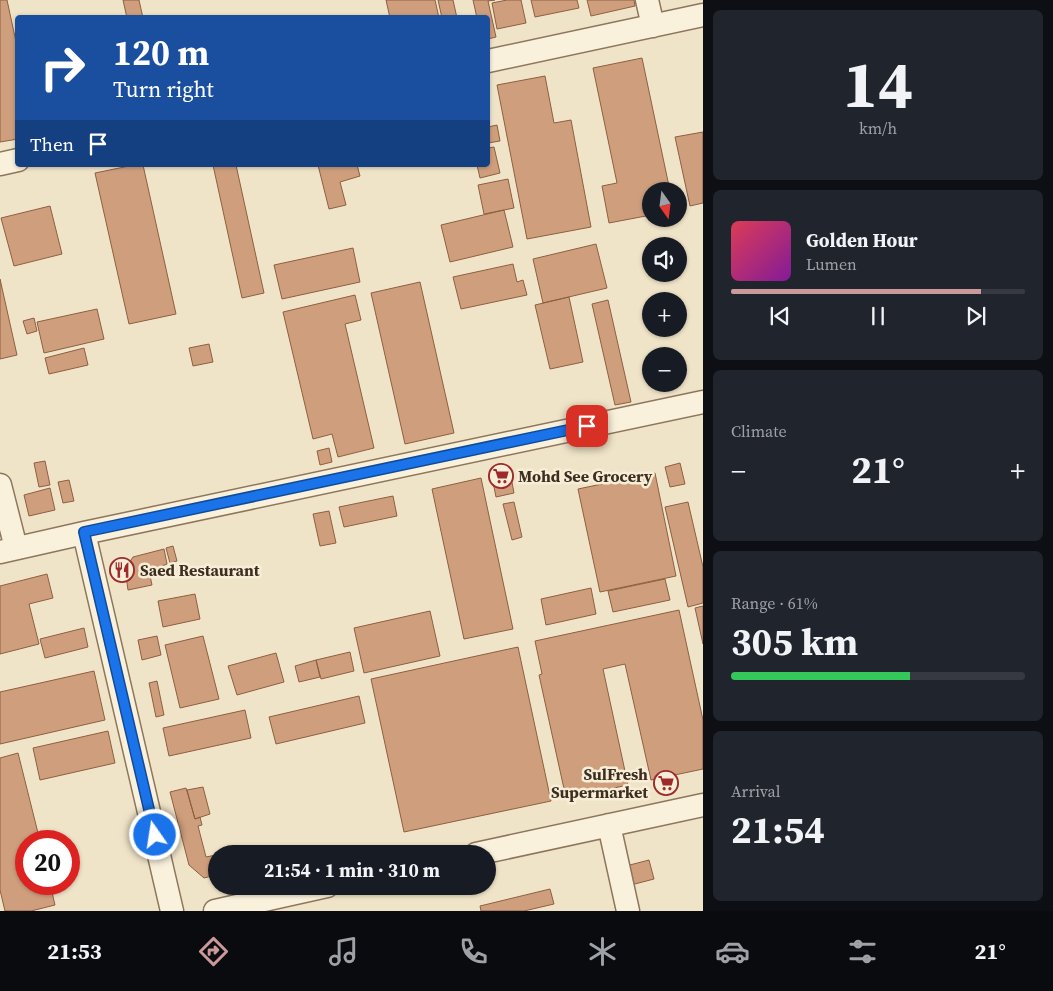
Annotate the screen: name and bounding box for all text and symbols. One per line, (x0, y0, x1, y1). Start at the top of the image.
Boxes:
text: 120 m (113, 29, 209, 77)
icon: right (30, 35, 95, 100)
text: 14 (843, 40, 913, 129)
text: Turn right (113, 74, 214, 104)
text: km/h (859, 117, 897, 139)
icon: arrive (84, 130, 112, 158)
text: Then (30, 131, 74, 157)
north arrow (642, 182, 688, 228)
map controls (642, 182, 687, 392)
text: Golden Hour (806, 227, 918, 253)
button: sound (642, 237, 687, 282)
text: Lumen (806, 253, 857, 275)
button: + (642, 292, 687, 337)
icon: previous (766, 302, 794, 330)
icon: pause (864, 302, 892, 330)
icon: next (962, 302, 990, 330)
button: − (642, 347, 687, 392)
pin (566, 405, 608, 447)
icon: arrive (573, 412, 601, 440)
text: Climate (731, 420, 787, 442)
text: 21° (851, 444, 905, 496)
text: − (731, 452, 746, 490)
text: + (1010, 452, 1025, 490)
supermarket icon: Mohd See Grocery (488, 463, 514, 489)
place label: Mohd See Grocery (518, 465, 653, 487)
restaurant icon: Saed Restaurant (109, 557, 135, 583)
place label: Saed Restaurant (140, 559, 260, 581)
text: Range · 61% (731, 592, 818, 614)
text: 305 km (731, 616, 858, 668)
place label: SulFresh Supermarket (551, 763, 648, 803)
supermarket icon: SulFresh Supermarket (653, 770, 679, 796)
text: Arrival (731, 780, 780, 802)
text: 21:54 (731, 804, 825, 856)
position arrow (128, 808, 180, 860)
speed limit sign: 20 (15, 830, 80, 895)
text: 21:54 · 1 min · 310 m (264, 857, 440, 883)
icon: directions (196, 934, 231, 969)
icon: music (326, 934, 361, 969)
icon: phone (456, 934, 491, 969)
icon: climate (585, 934, 620, 969)
icon: car (715, 934, 750, 969)
icon: filters (845, 934, 880, 969)
text: 21:53 (47, 936, 102, 966)
text: 21° (975, 936, 1006, 966)

